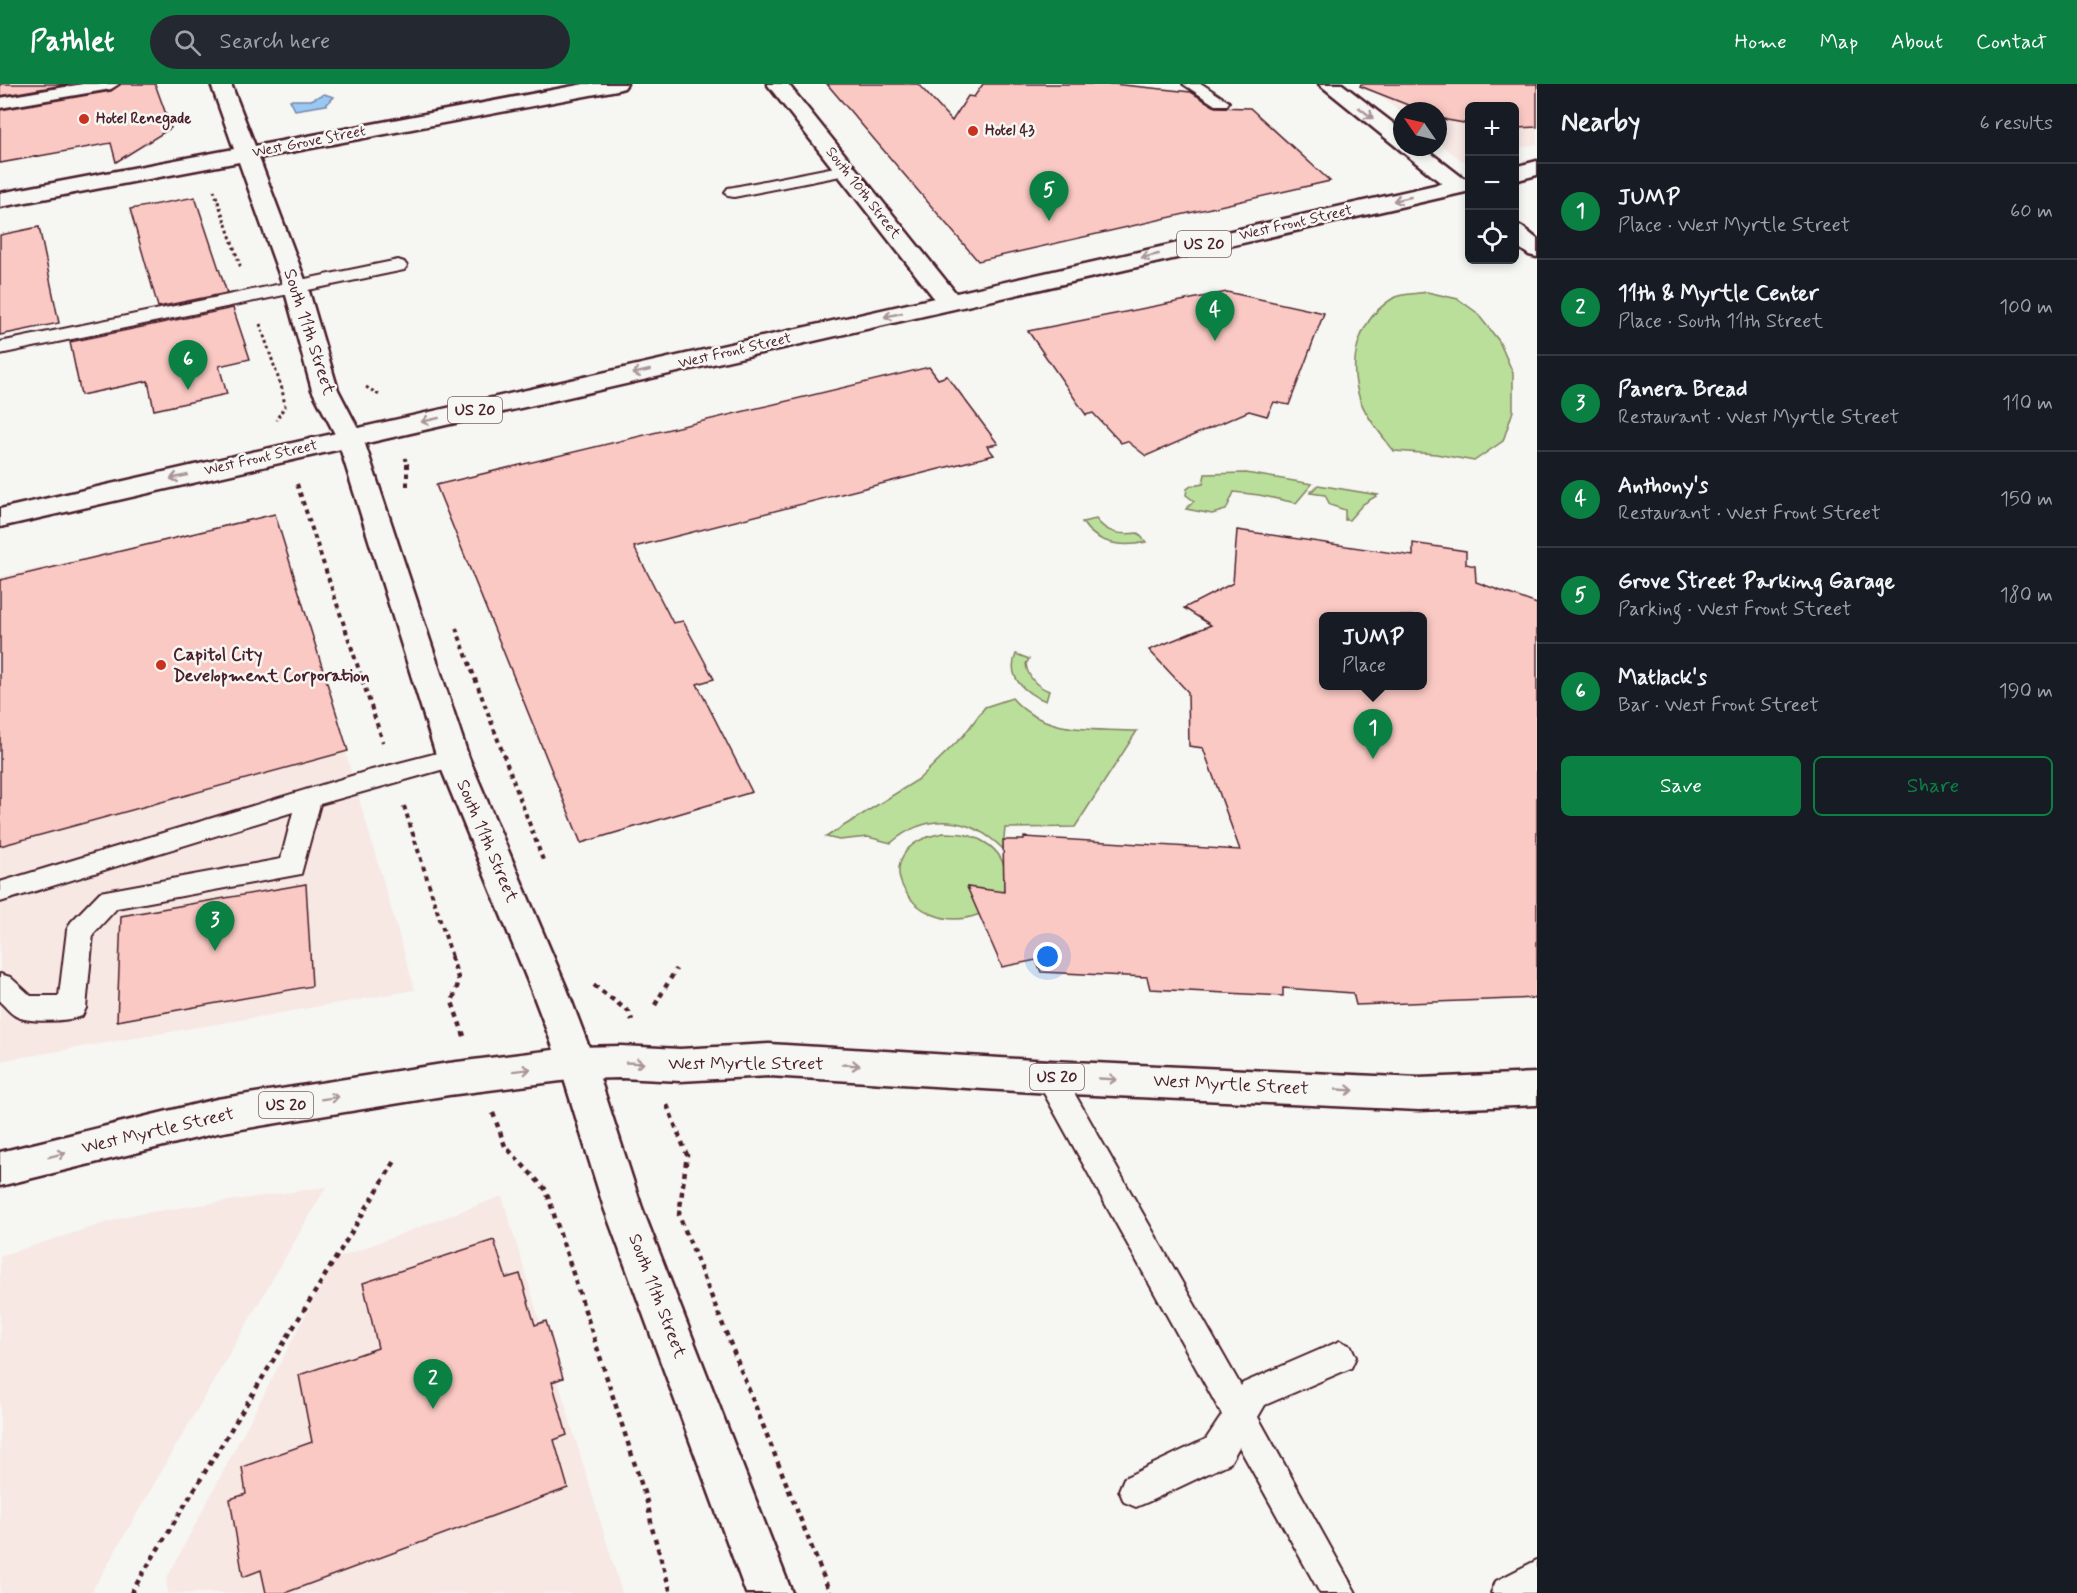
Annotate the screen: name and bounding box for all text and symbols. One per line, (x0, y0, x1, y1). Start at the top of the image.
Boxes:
search box (150, 15, 570, 69)
text: Pathlet (30, 24, 114, 61)
icon: search (171, 26, 204, 59)
text: Search here (219, 28, 330, 56)
text: Home (1735, 28, 1787, 56)
text: Map (1820, 28, 1858, 56)
text: About (1891, 28, 1943, 56)
text: Contact (1976, 28, 2047, 56)
north arrow (1393, 102, 1447, 156)
map controls (1465, 102, 1519, 264)
button: + (1465, 102, 1519, 156)
one-way arrow (1357, 106, 1373, 119)
text: Nearby (1561, 106, 1640, 140)
place label: Hotel Renegade (96, 109, 191, 131)
text: 6 results (1980, 110, 2053, 137)
marker: Hotel Renegade (77, 112, 91, 126)
street label: West Grove Street (251, 121, 368, 163)
place label: Hotel 43 (985, 121, 1035, 141)
marker: Hotel 43 (966, 124, 980, 138)
street label: South 10th Street (821, 143, 905, 243)
button: − (1465, 156, 1519, 210)
pin: 5 (1030, 172, 1068, 221)
text: JUMP (1618, 184, 1680, 212)
one-way arrow (1393, 194, 1412, 205)
text: 1 (1576, 198, 1585, 225)
text: 60 m (2010, 198, 2053, 225)
street label: West Front Street (1237, 200, 1355, 246)
button: locate (1465, 210, 1519, 264)
text: Place · West Myrtle Street (1618, 212, 1850, 239)
road number: US 20 (1177, 231, 1231, 257)
one-way arrow (1141, 251, 1160, 263)
street label: South 11th Street (277, 266, 341, 399)
text: 11th & Myrtle Center (1618, 280, 1819, 308)
pin: 4 (1196, 292, 1234, 341)
text: 2 (1576, 294, 1585, 321)
text: 100 m (1999, 294, 2053, 321)
text: Place · South 11th Street (1618, 308, 1823, 335)
one-way arrow (883, 310, 902, 322)
street label: West Front Street (676, 328, 794, 374)
pin: 6 (168, 340, 207, 390)
one-way arrow (632, 367, 651, 379)
text: Panera Bread (1618, 376, 1748, 404)
text: 3 (1576, 390, 1585, 417)
text: 110 m (2002, 390, 2053, 417)
road number: US 20 (448, 397, 502, 423)
text: Restaurant · West Myrtle Street (1618, 404, 1899, 431)
one-way arrow (421, 415, 441, 426)
street label: West Front Street (202, 435, 320, 481)
one-way arrow (170, 472, 189, 483)
text: Anthony's (1618, 472, 1708, 500)
text: 4 (1575, 486, 1586, 513)
text: 150 m (2000, 486, 2053, 513)
text: Restaurant · West Front Street (1618, 500, 1881, 527)
text: Grove Street Parking Garage (1618, 568, 1895, 596)
text: 5 (1575, 582, 1587, 609)
text: 180 m (2000, 582, 2053, 609)
text: Parking · West Front Street (1618, 596, 1851, 623)
popup (1319, 612, 1427, 690)
text: JUMP (1342, 624, 1404, 652)
place label: Capitol City Development Corporation (173, 643, 370, 688)
text: Place (1342, 652, 1386, 679)
marker: Capitol City Development Corporation (154, 658, 168, 672)
text: Matlack's (1618, 664, 1707, 692)
text: 6 (1575, 678, 1586, 705)
text: 190 m (1999, 678, 2053, 705)
text: Bar · West Front Street (1618, 692, 1819, 719)
pin: 1 (1354, 710, 1392, 759)
button: Save (1561, 756, 1801, 816)
button: Share (1813, 756, 2053, 816)
street label: South 11th Street (450, 776, 524, 907)
pin: 3 (196, 902, 234, 951)
your location (1033, 942, 1062, 971)
street label: West Myrtle Street (668, 1052, 824, 1076)
one-way arrow (625, 1057, 645, 1069)
one-way arrow (840, 1059, 860, 1070)
one-way arrow (512, 1064, 532, 1075)
road number: US 20 (1030, 1064, 1084, 1090)
street label: West Myrtle Street (1153, 1069, 1309, 1101)
one-way arrow (1098, 1074, 1118, 1085)
one-way arrow (1335, 1085, 1355, 1096)
road number: US 20 (259, 1092, 313, 1118)
one-way arrow (319, 1092, 339, 1103)
street label: West Myrtle Street (80, 1102, 236, 1160)
one-way arrow (47, 1149, 66, 1161)
street label: South 11th Street (622, 1230, 692, 1362)
pin: 2 (414, 1360, 452, 1409)

